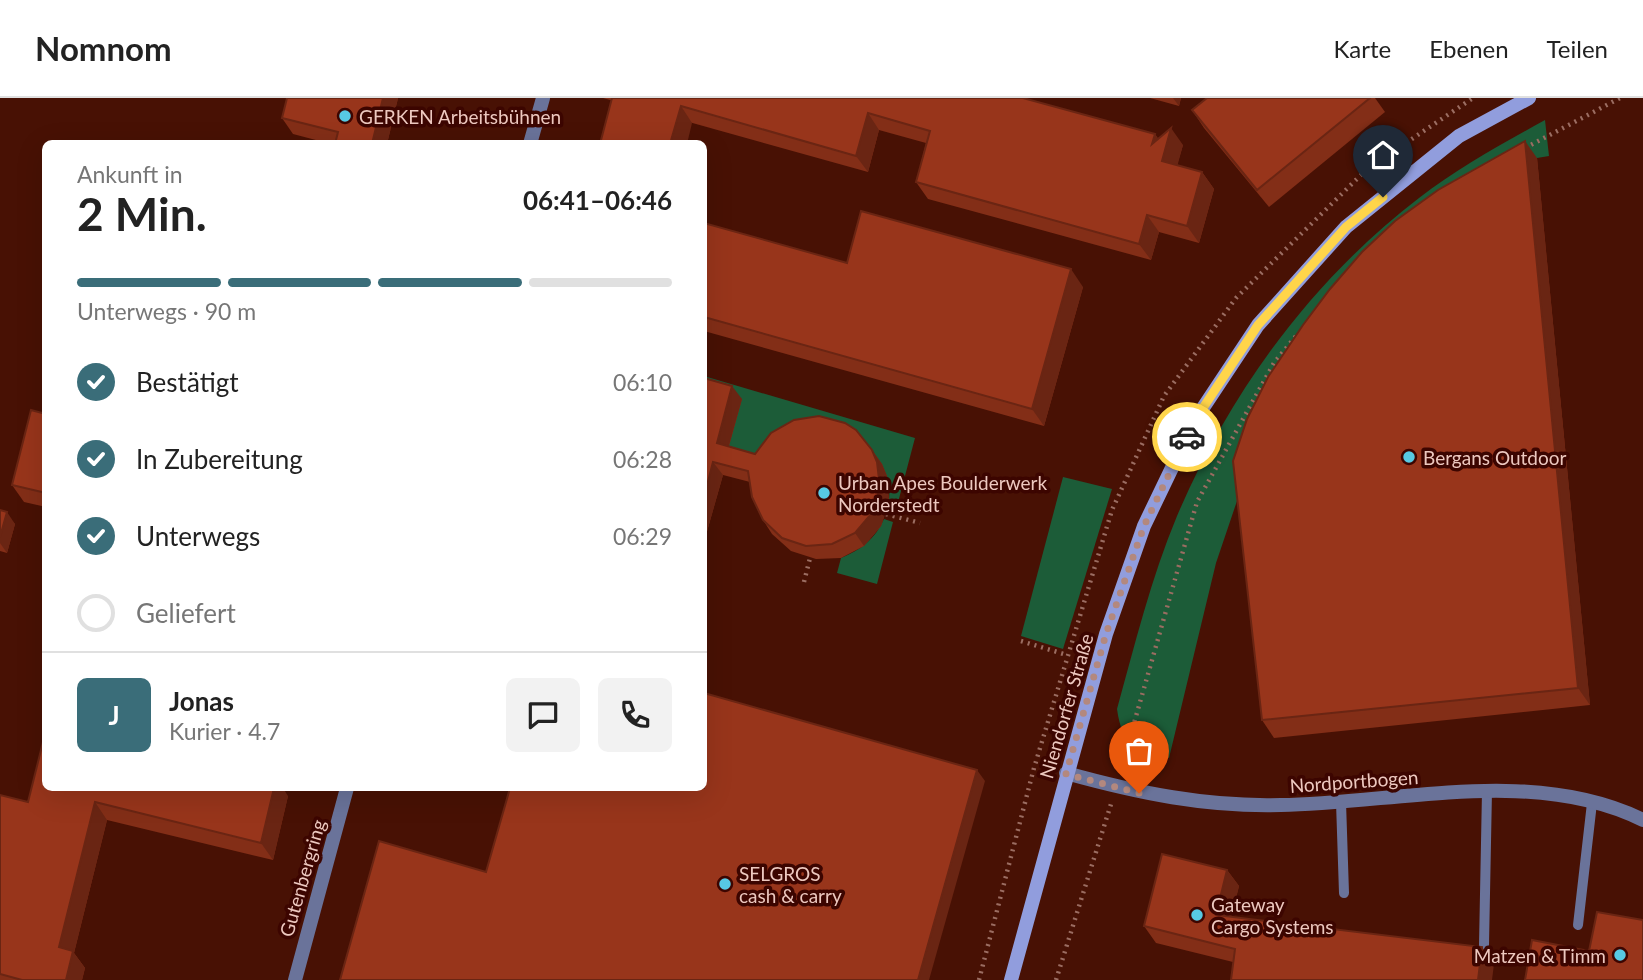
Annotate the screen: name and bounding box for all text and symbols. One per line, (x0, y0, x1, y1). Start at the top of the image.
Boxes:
text: Nomnom (35, 28, 172, 68)
text: Karte (1334, 34, 1391, 63)
text: Ebenen (1429, 34, 1509, 63)
text: Teilen (1547, 34, 1608, 63)
place label: GERKEN Arbeitsbühnen (359, 105, 561, 128)
marker: GERKEN Arbeitsbühnen (337, 108, 353, 124)
pin (1353, 125, 1413, 197)
icon: home (1364, 136, 1402, 174)
text: Ankunft in (77, 160, 183, 188)
text: 06:41–06:46 (523, 184, 672, 216)
text: 2 Min. (77, 186, 207, 241)
text: Unterwegs · 90 m (77, 297, 256, 325)
icon: check (77, 363, 115, 401)
text: Bestätigt (136, 366, 239, 398)
text: 06:10 (613, 368, 672, 396)
courier (1152, 402, 1222, 472)
icon: car (1168, 418, 1206, 456)
icon: check (77, 440, 115, 478)
text: In Zubereitung (136, 443, 303, 475)
text: 06:28 (613, 445, 672, 473)
place label: Bergans Outdoor (1423, 446, 1567, 469)
marker: Bergans Outdoor (1401, 449, 1417, 465)
place label: Urban Apes Boulderwerk Norderstedt (838, 471, 1047, 516)
marker: Urban Apes Boulderwerk Norderstedt (816, 485, 832, 501)
icon: check (77, 517, 115, 555)
text: Unterwegs (136, 520, 260, 552)
text: 06:29 (613, 522, 672, 550)
text: Geliefert (136, 597, 236, 629)
street label: Niendorfer Straße (1034, 631, 1098, 781)
button: chat (506, 678, 580, 752)
button: phone (598, 678, 672, 752)
text: Jonas (169, 685, 234, 717)
text: J (108, 699, 120, 731)
text: Kurier · 4.7 (169, 717, 280, 745)
pin (1109, 721, 1169, 793)
icon: bag (1120, 732, 1158, 770)
street label: Nordportbogen (1289, 765, 1419, 797)
street label: Gutenbergring (274, 817, 330, 939)
place label: SELGROS cash & carry (739, 862, 842, 907)
marker: SELGROS cash & carry (717, 876, 733, 892)
place label: Gateway Cargo Systems (1211, 893, 1334, 938)
marker: Gateway Cargo Systems (1189, 907, 1205, 923)
place label: Matzen & Timm (1474, 944, 1606, 967)
marker: Matzen & Timm (1612, 947, 1628, 963)

